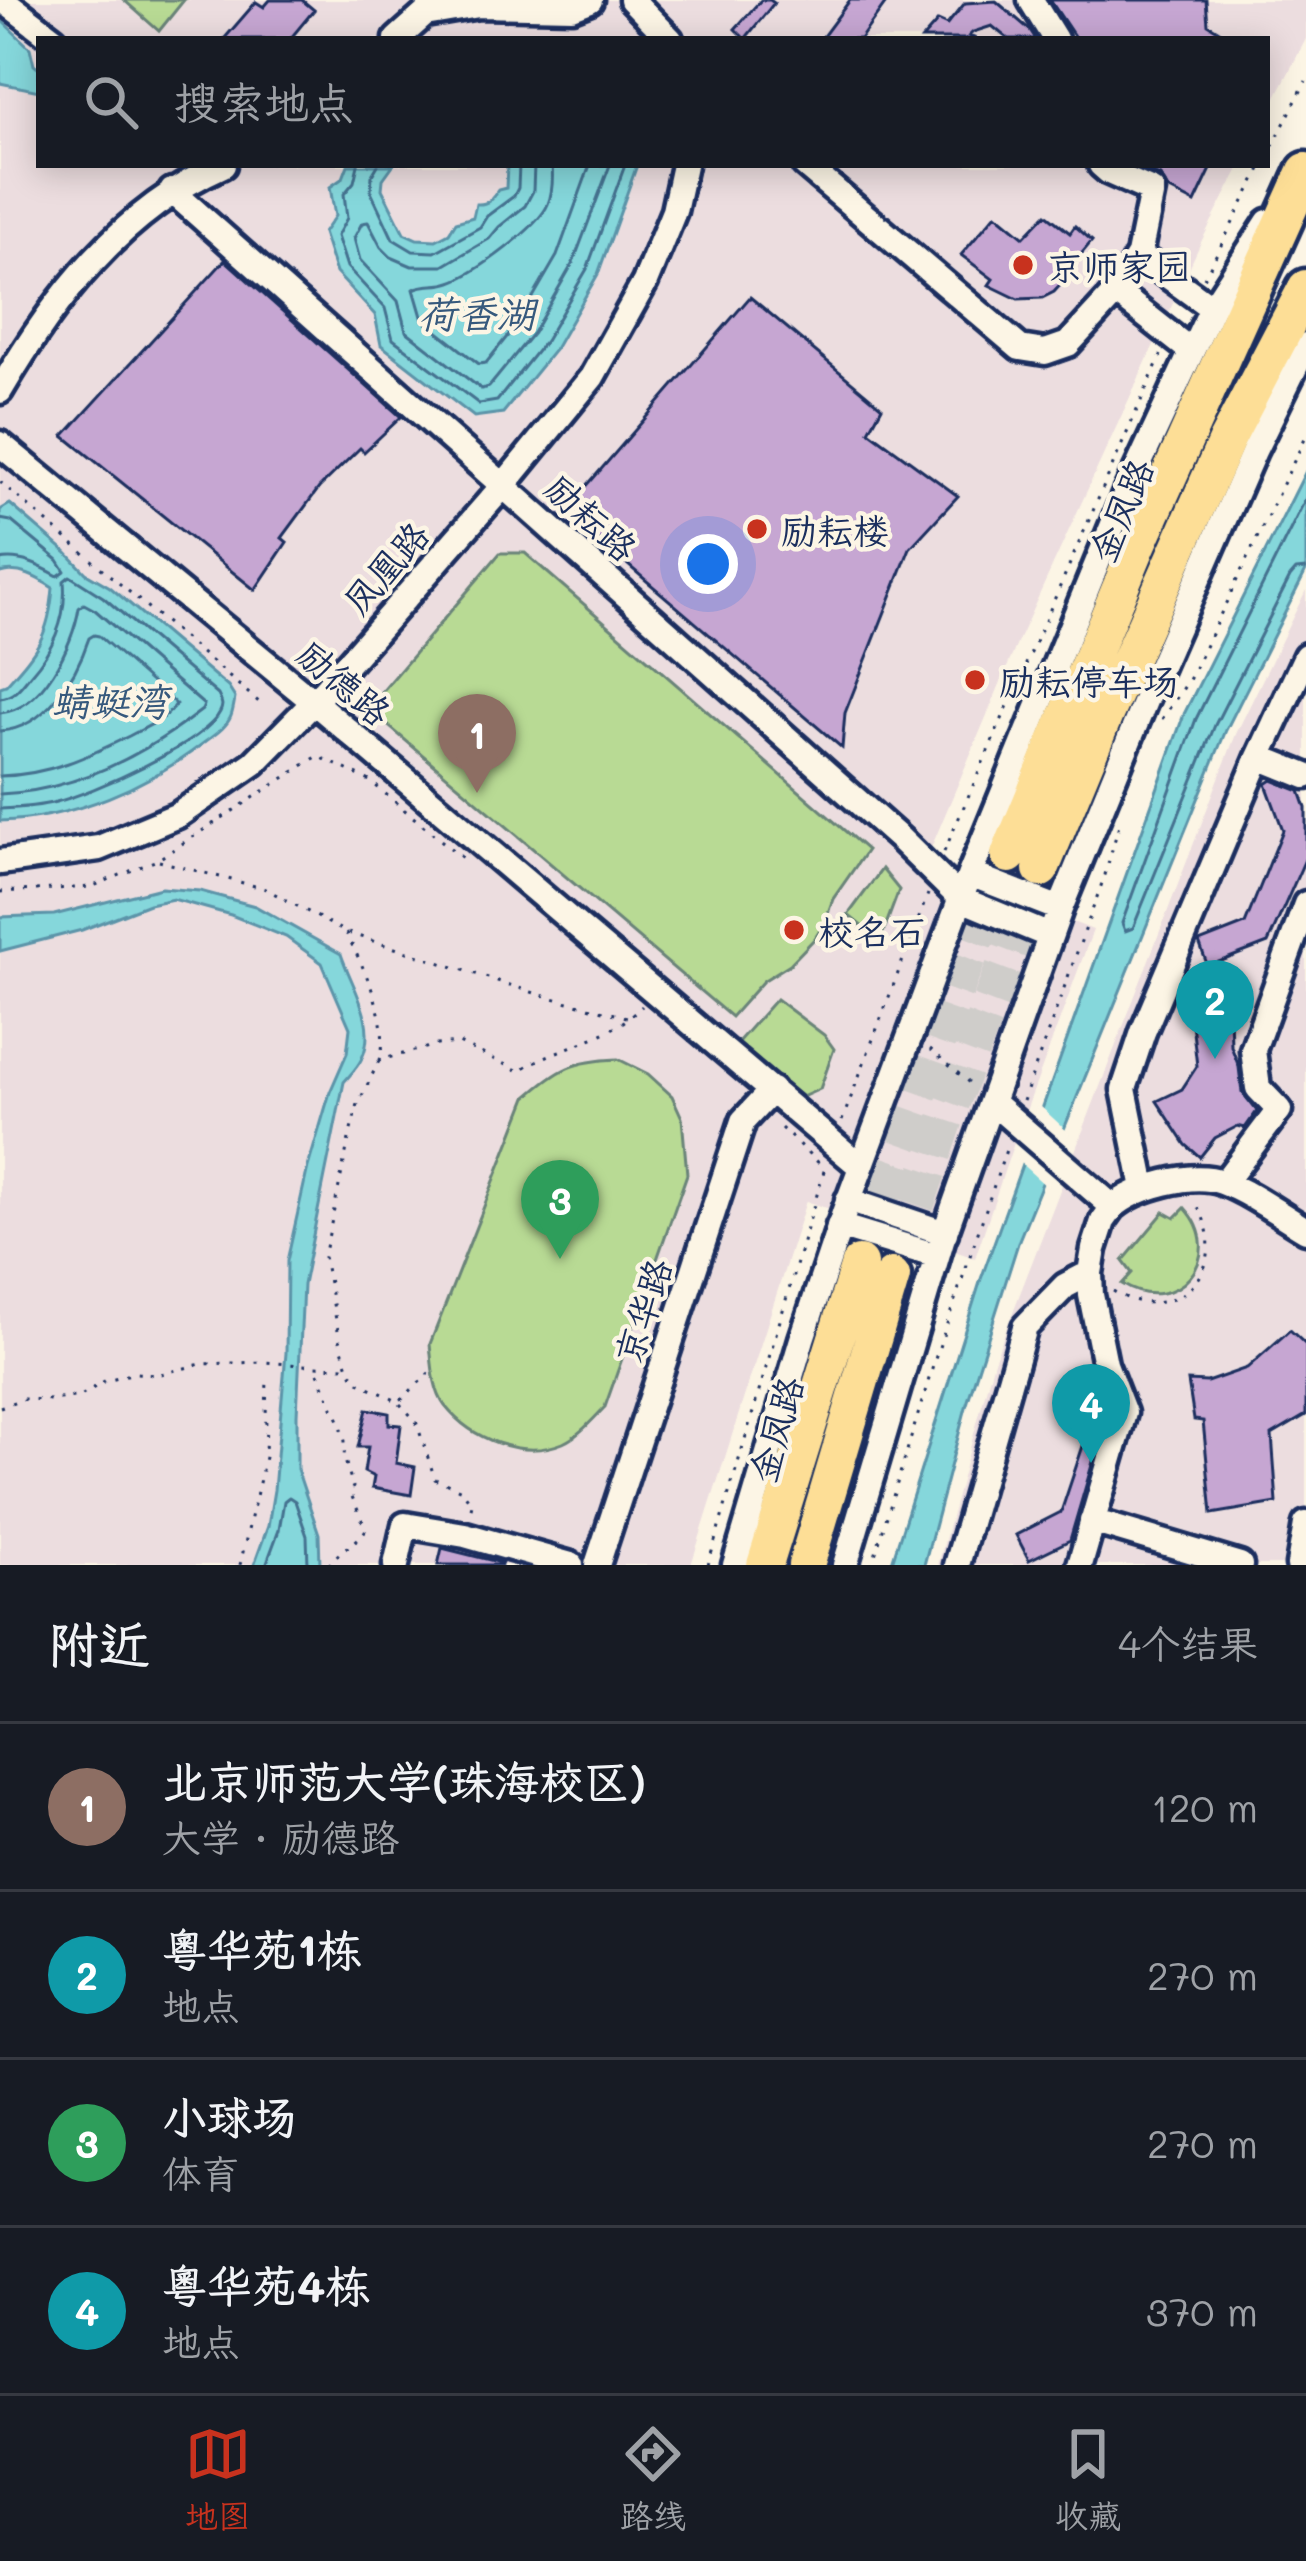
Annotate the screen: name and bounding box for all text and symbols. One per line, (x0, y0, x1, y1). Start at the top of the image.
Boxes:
search box (36, 36, 1270, 168)
icon: search (78, 69, 144, 135)
text: 搜索地点 (174, 72, 354, 130)
place label: 京师家园 (1047, 242, 1191, 289)
marker: 京师家园 (1010, 252, 1036, 278)
water label: 荷香湖 (418, 287, 539, 338)
street label: 金凤路 (1077, 451, 1163, 569)
street label: 励耘路 (536, 463, 648, 571)
place label: 励耘楼 (781, 506, 889, 553)
street label: 凤凰路 (332, 511, 438, 623)
marker: 励耘楼 (744, 516, 770, 542)
your location (678, 534, 738, 594)
street label: 励德路 (289, 629, 401, 735)
place label: 励耘停车场 (999, 657, 1179, 704)
marker: 励耘停车场 (962, 667, 988, 693)
water label: 蜻蜓湾 (51, 675, 173, 726)
pin: 1 (438, 694, 516, 793)
place label: 校名石 (818, 907, 926, 954)
marker: 校名石 (781, 917, 807, 943)
pin: 2 (1176, 960, 1254, 1059)
pin: 3 (521, 1160, 599, 1259)
street label: 京华路 (603, 1252, 681, 1370)
pin: 4 (1052, 1364, 1130, 1463)
street label: 金凤路 (738, 1371, 812, 1487)
text: 附近 (48, 1609, 150, 1676)
text: 4个结果 (1118, 1617, 1258, 1668)
text: 北京师范大学(珠海校区) (162, 1751, 646, 1809)
text: 1 (78, 1781, 96, 1832)
text: 120 m (1151, 1781, 1258, 1832)
text: 大学 · 励德路 (162, 1811, 399, 1862)
text: 粤华苑1栋 (162, 1919, 362, 1977)
text: 2 (76, 1949, 98, 2000)
text: 270 m (1147, 1949, 1258, 2000)
text: 地点 (162, 1979, 240, 2030)
text: 小球场 (162, 2087, 297, 2145)
text: 3 (75, 2117, 99, 2168)
text: 270 m (1147, 2117, 1258, 2168)
text: 体育 (162, 2147, 240, 2198)
text: 粤华苑4栋 (162, 2255, 371, 2313)
text: 4 (75, 2285, 99, 2336)
text: 370 m (1146, 2285, 1258, 2336)
text: 地点 (162, 2315, 240, 2366)
tab: 地图 (185, 2421, 251, 2537)
tab: 路线 (620, 2421, 686, 2537)
tab: 收藏 (1055, 2421, 1121, 2537)

